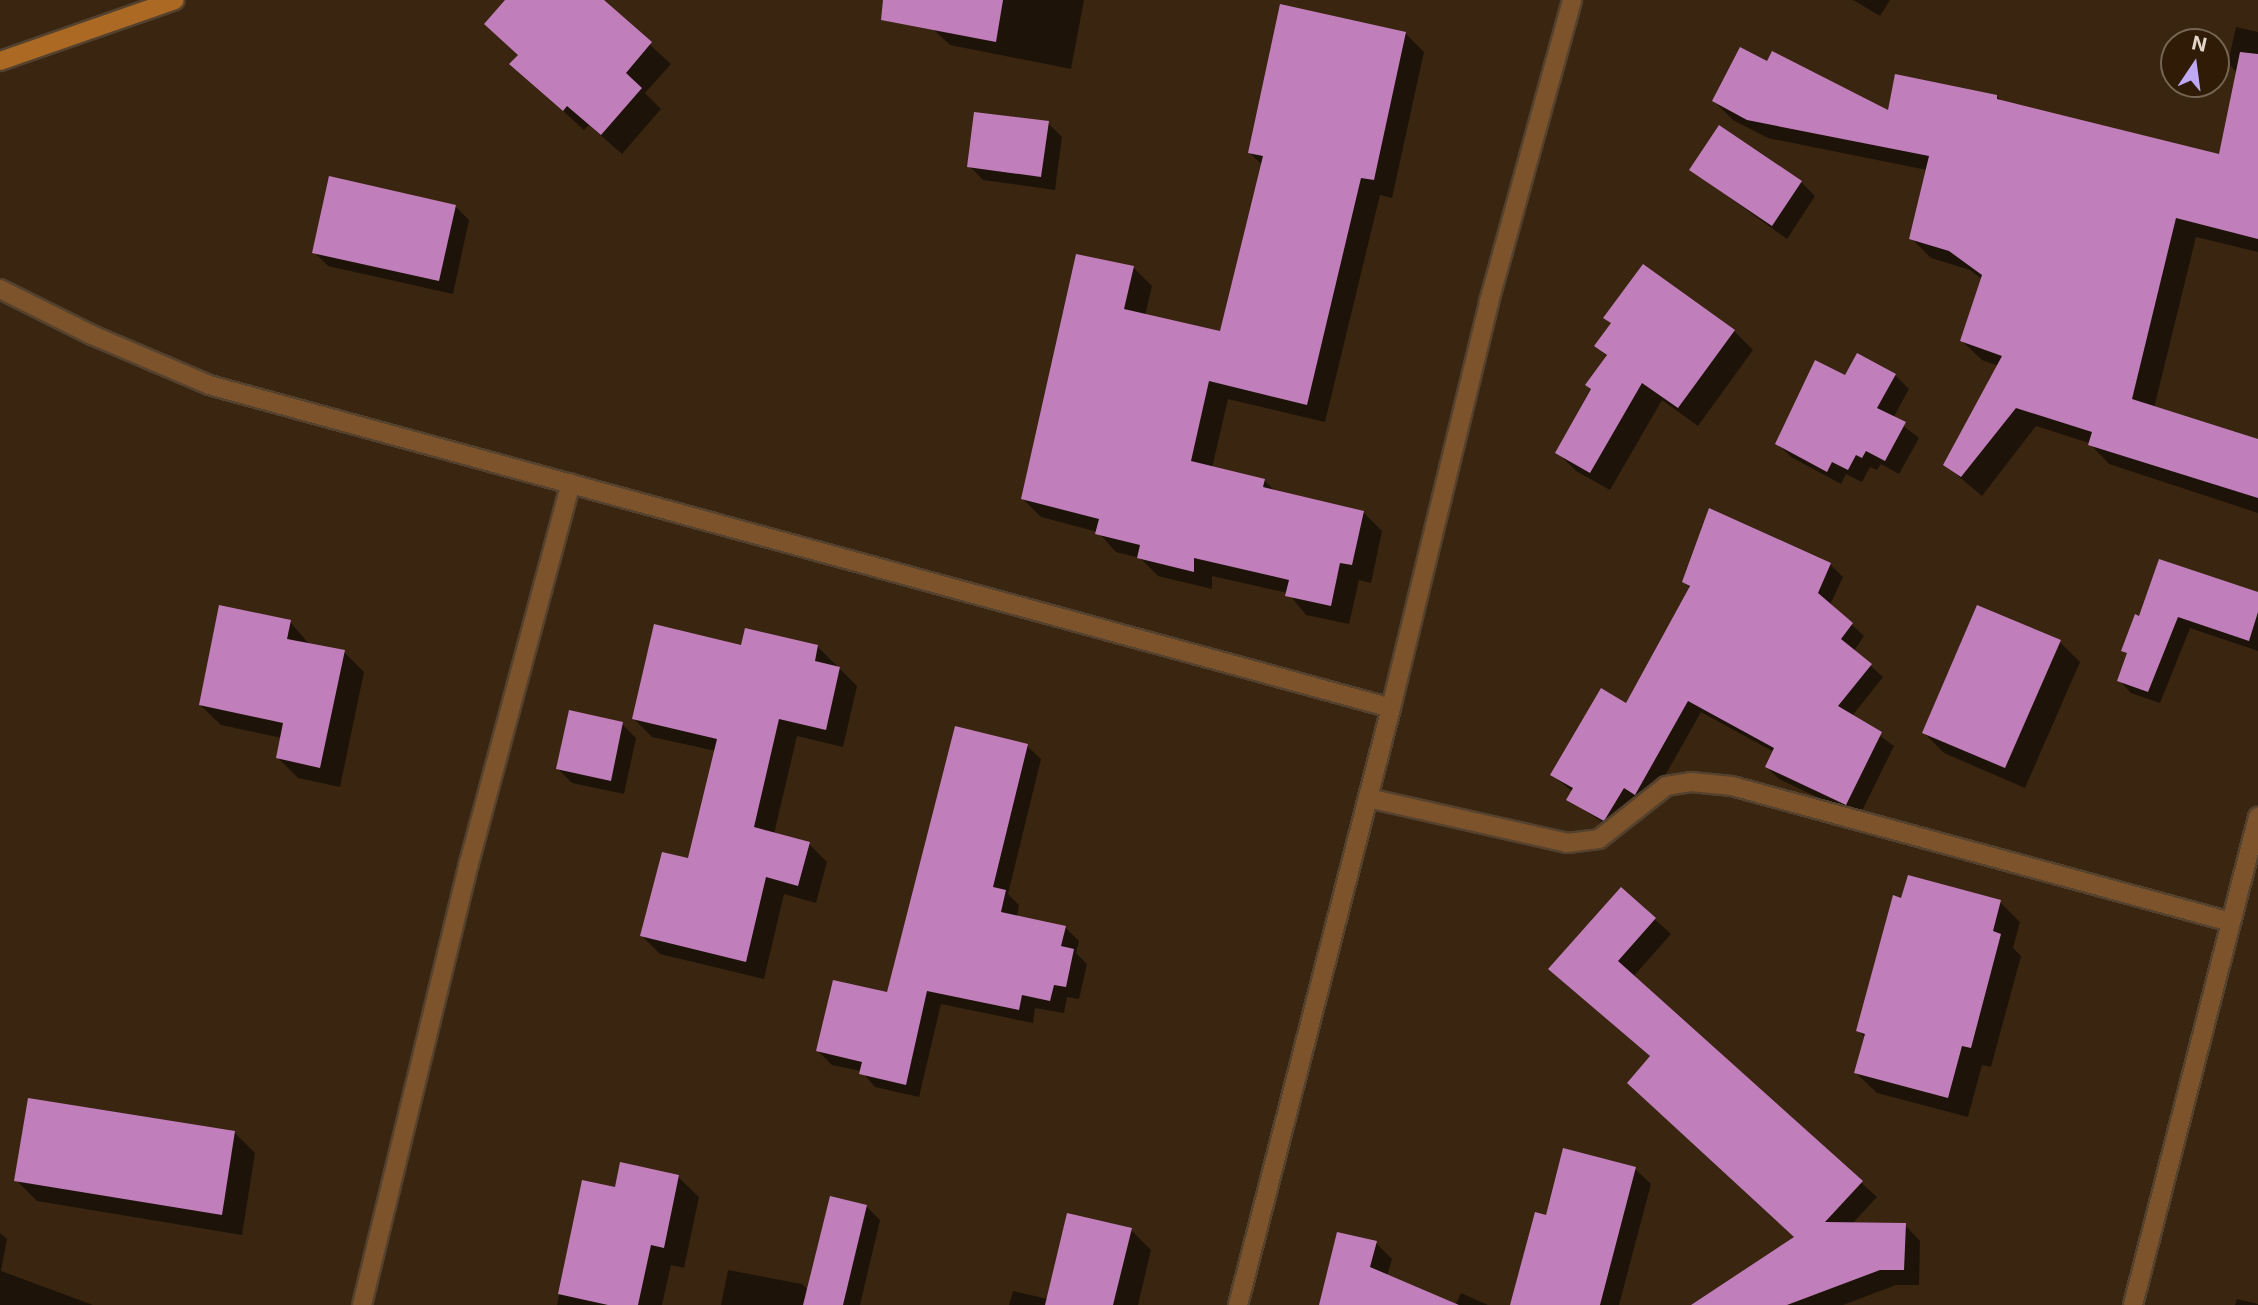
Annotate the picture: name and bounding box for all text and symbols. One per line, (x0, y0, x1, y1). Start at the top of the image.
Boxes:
north arrow (2160, 28, 2230, 98)
text: N (2190, 31, 2209, 57)

